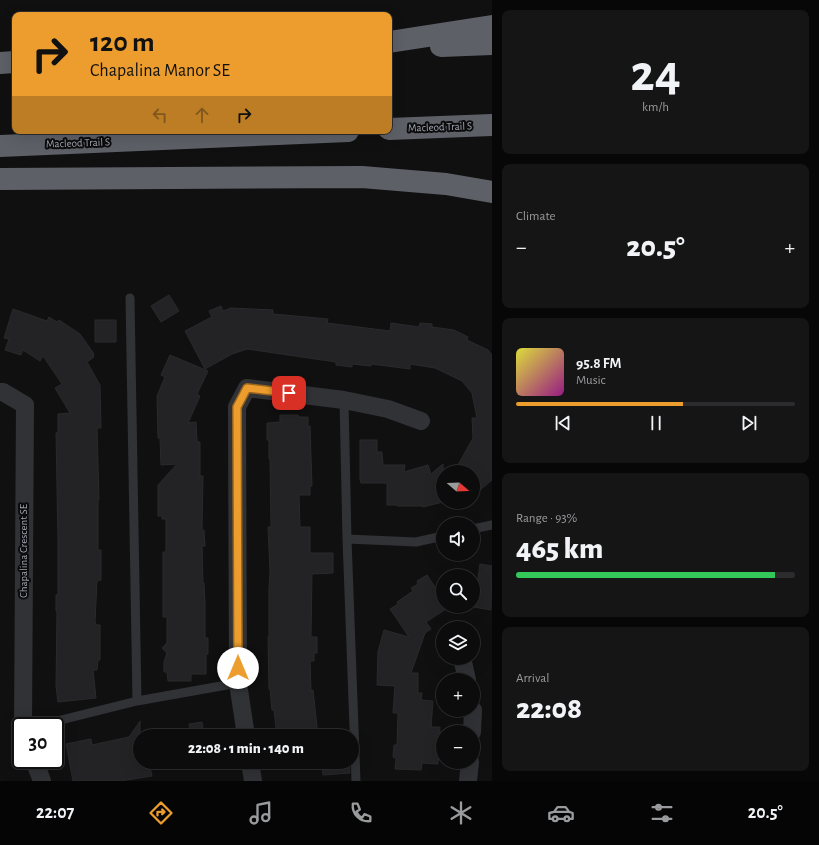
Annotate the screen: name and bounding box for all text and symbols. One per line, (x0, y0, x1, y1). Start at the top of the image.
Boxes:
icon: right (24, 28, 76, 80)
text: 120 m (90, 29, 155, 57)
text: 24 (630, 48, 681, 100)
text: Chapalina Manor SE (90, 62, 230, 80)
text: km/h (642, 101, 669, 114)
icon: left (149, 104, 171, 126)
icon: ahead (191, 104, 213, 126)
icon: right (233, 104, 255, 126)
street label: Macleod Trail S (408, 120, 472, 134)
street label: Macleod Trail S (46, 136, 110, 150)
text: Climate (516, 210, 555, 223)
text: 20.5° (626, 232, 685, 262)
text: − (516, 236, 527, 258)
text: + (784, 236, 795, 258)
text: 95.8 FM (576, 356, 621, 371)
text: Music (576, 374, 606, 387)
pin (272, 376, 306, 410)
icon: arrive (278, 382, 300, 404)
icon: previous (552, 412, 574, 434)
icon: pause (645, 412, 667, 434)
icon: next (738, 412, 760, 434)
north arrow (436, 465, 480, 509)
map controls (436, 465, 480, 769)
street label: Chapalina Crescent SE (18, 503, 29, 598)
text: Range · 93% (516, 512, 577, 525)
button: sound (436, 517, 480, 561)
text: 465 km (516, 534, 603, 564)
button: search (436, 569, 480, 613)
button: layers (436, 621, 480, 665)
position arrow (217, 647, 259, 689)
text: Arrival (516, 672, 549, 685)
button: + (436, 673, 480, 717)
text: 22:08 (516, 694, 582, 724)
speed limit sign: 30 (12, 717, 64, 769)
button: − (436, 725, 480, 769)
text: 22:08 · 1 min · 140 m (188, 741, 304, 756)
icon: directions (147, 799, 175, 827)
icon: music (247, 799, 275, 827)
icon: phone (347, 799, 375, 827)
icon: climate (447, 799, 475, 827)
icon: car (547, 799, 575, 827)
icon: filters (648, 799, 676, 827)
text: 22:07 (36, 804, 74, 822)
text: 20.5° (748, 804, 783, 822)

